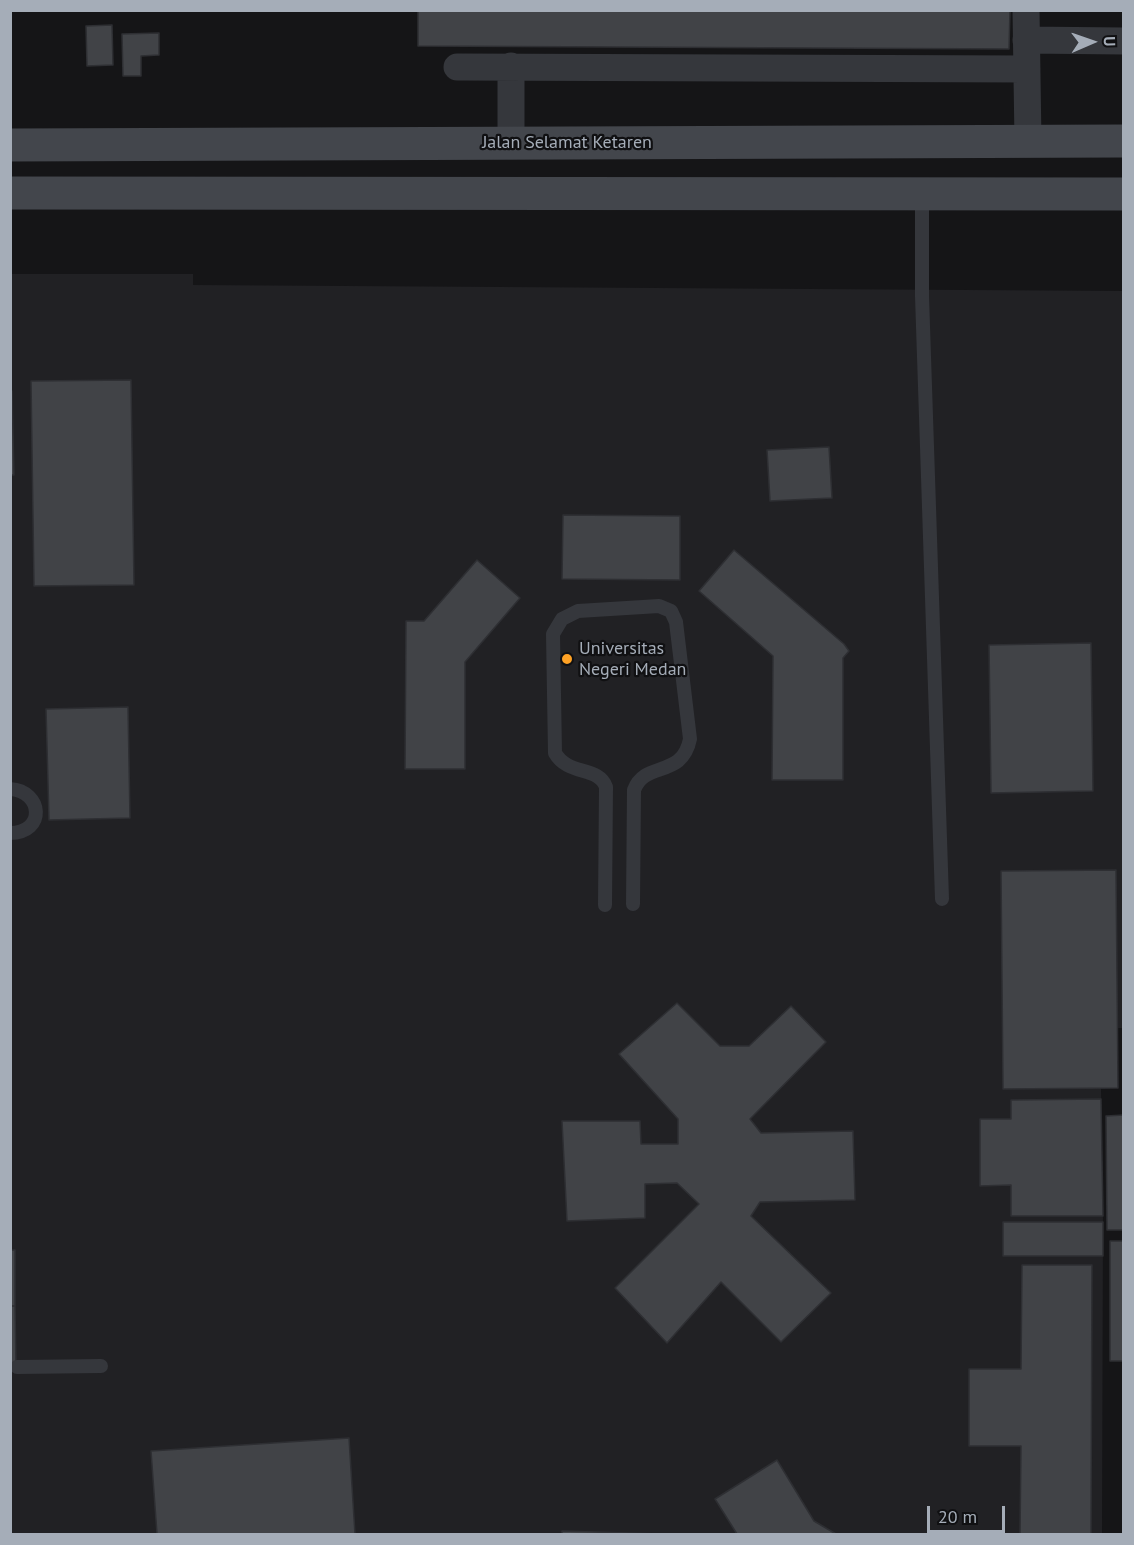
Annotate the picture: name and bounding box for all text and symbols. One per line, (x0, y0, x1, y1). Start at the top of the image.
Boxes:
north arrow (1062, 12, 1122, 72)
text: U (1100, 36, 1120, 47)
street label: Jalan Selamat Ketaren (482, 132, 652, 154)
place label: Universitas Negeri Medan (579, 638, 686, 680)
marker: Universitas Negeri Medan (560, 652, 574, 666)
scale bar (930, 1494, 1008, 1532)
text: 20 m (938, 1505, 977, 1528)

